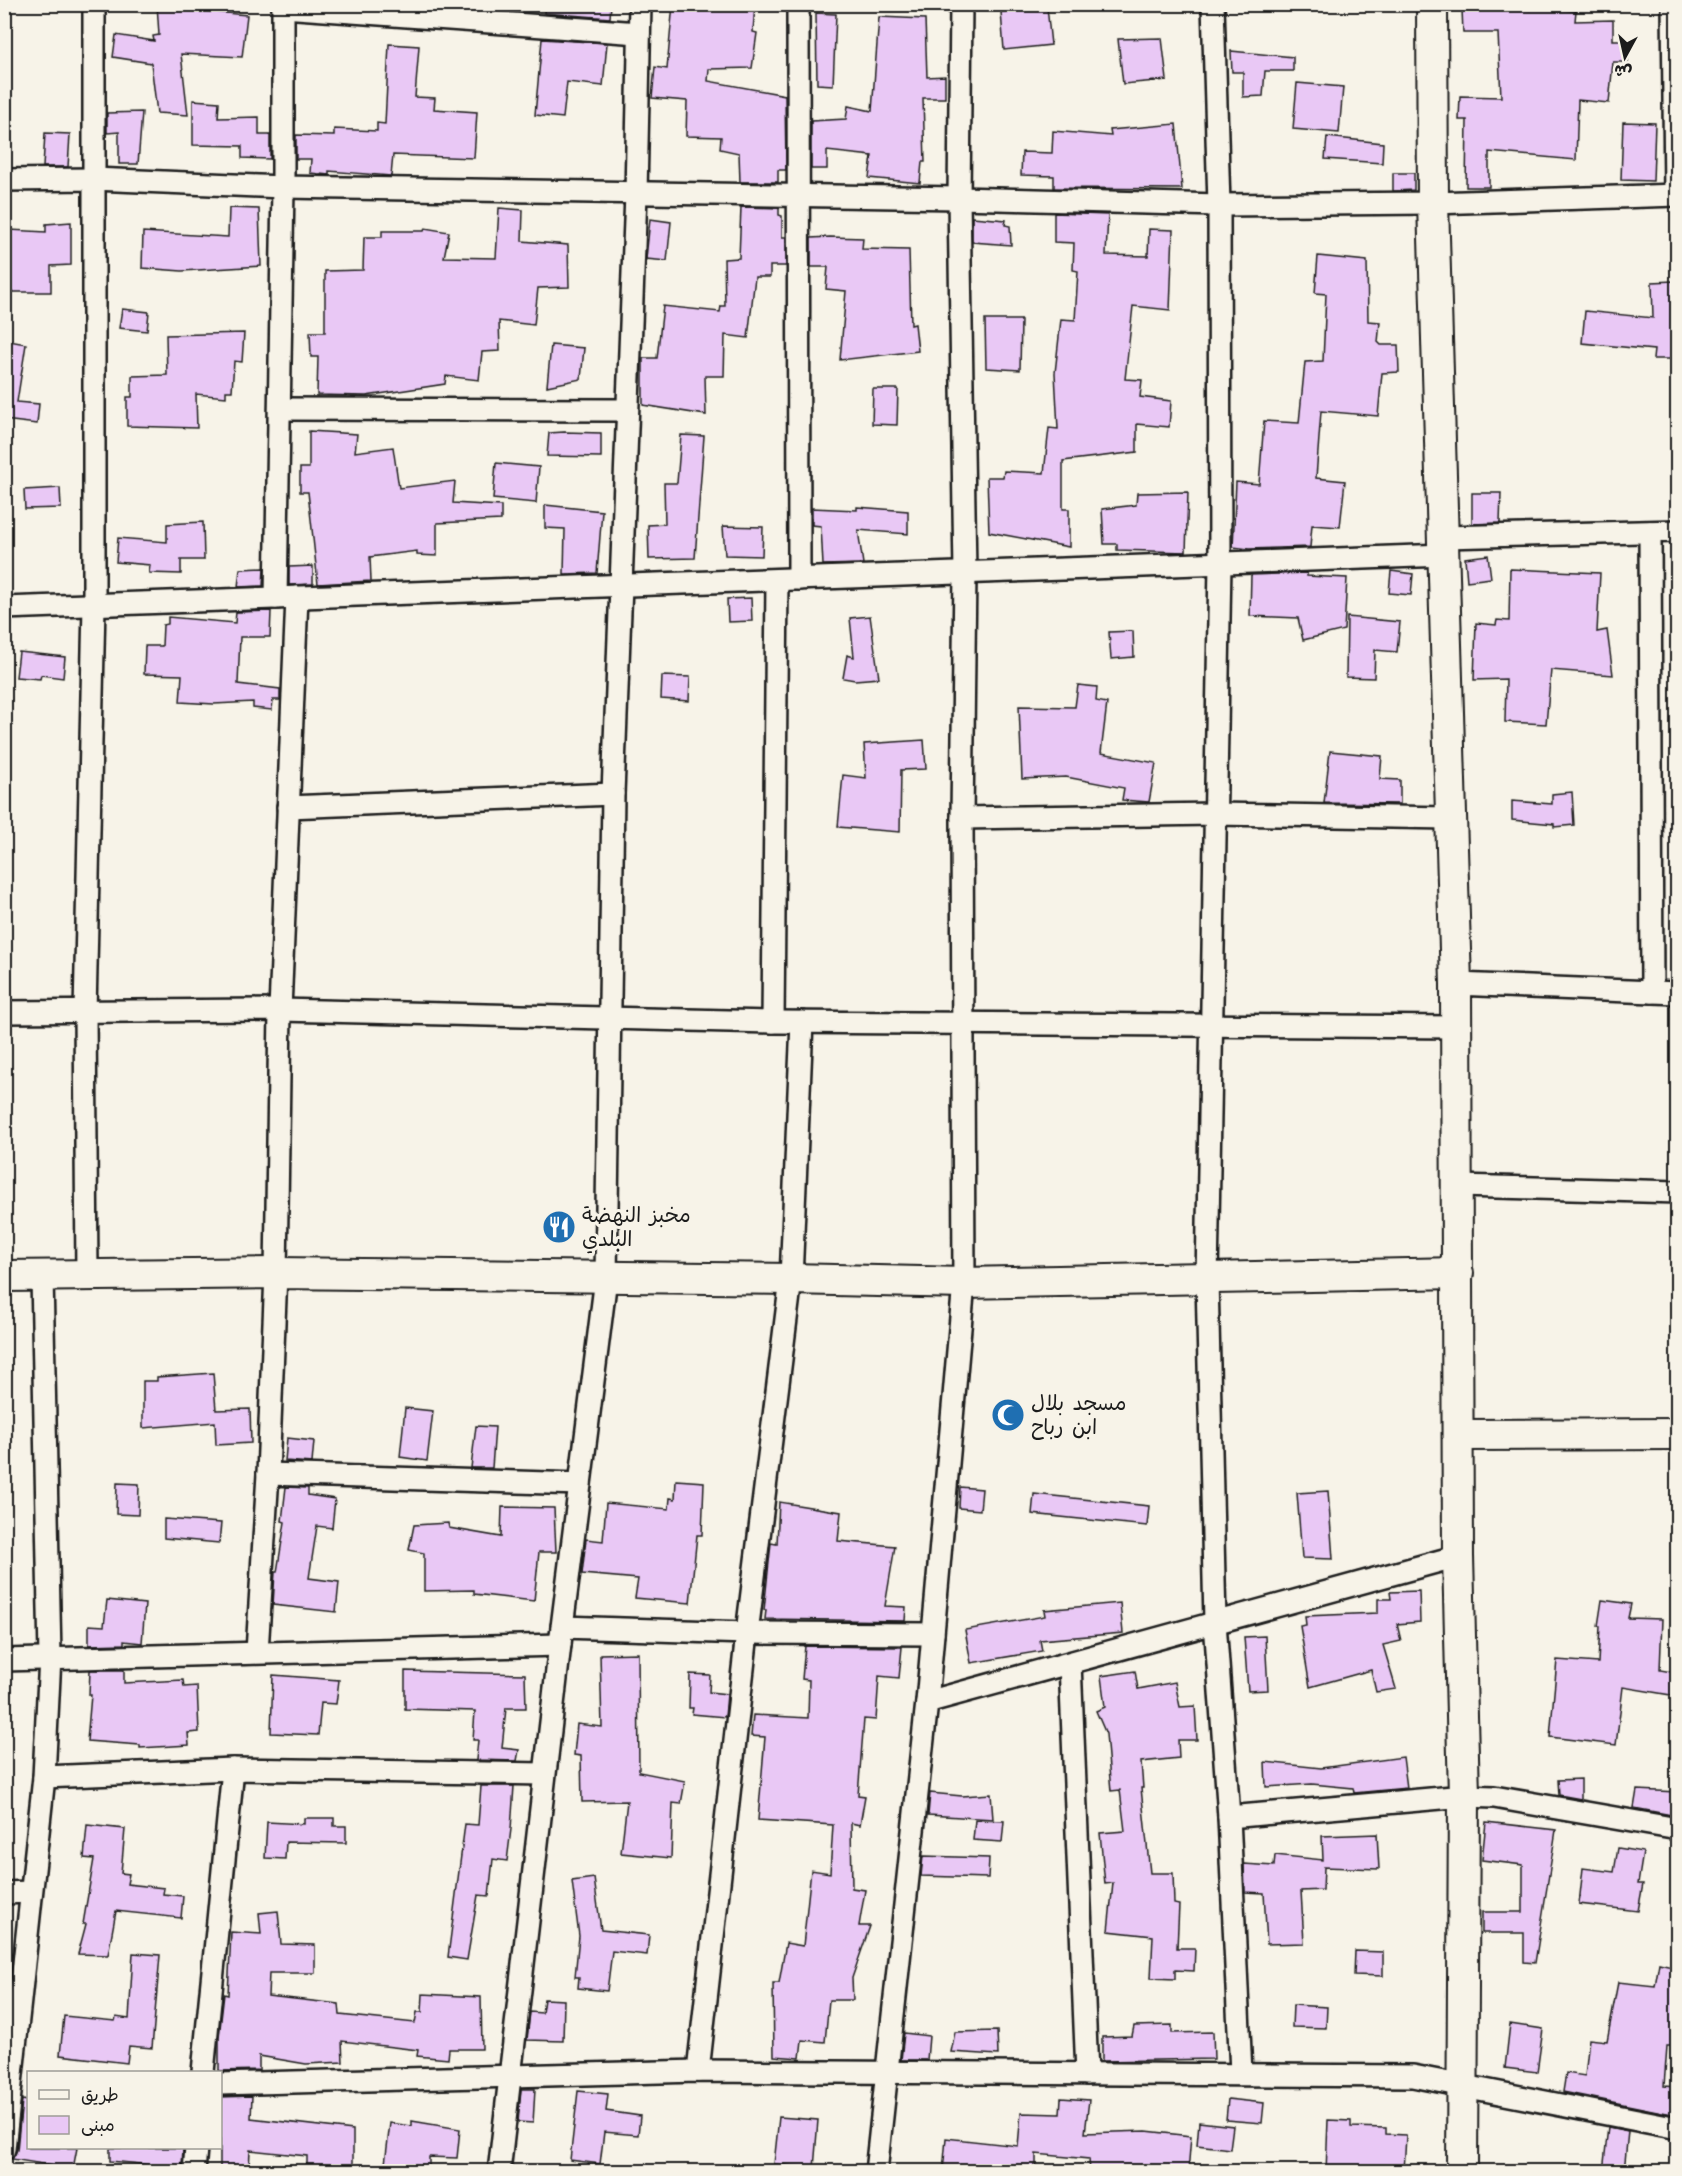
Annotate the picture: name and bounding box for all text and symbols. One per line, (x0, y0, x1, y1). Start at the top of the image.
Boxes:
north arrow (1595, 27, 1655, 87)
text: ش (1613, 57, 1634, 84)
place label: مخبز النهضة البلدي (582, 1200, 691, 1257)
restaurant icon: مخبز النهضة البلدي (541, 1209, 577, 1245)
place label: مسجد بلال ابن رباح (1031, 1388, 1127, 1445)
mosque icon: مسجد بلال ابن رباح (990, 1397, 1026, 1433)
legend (27, 2071, 222, 2149)
text: طريق (81, 2082, 119, 2111)
text: مبنى (81, 2112, 115, 2141)

